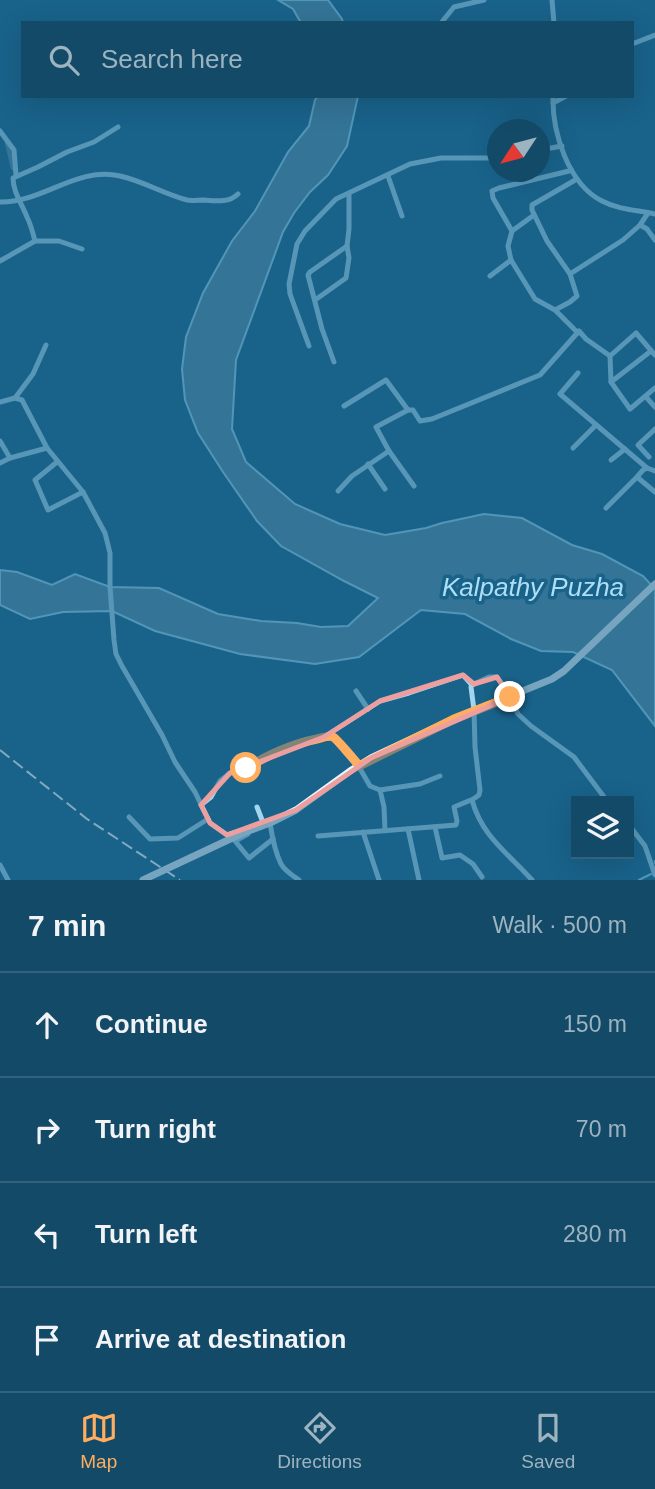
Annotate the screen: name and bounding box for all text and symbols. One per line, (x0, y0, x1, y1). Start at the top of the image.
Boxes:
search box (21, 21, 634, 98)
icon: search (45, 41, 83, 79)
text: Search here (101, 44, 243, 74)
north arrow (487, 119, 550, 182)
water label: Kalpathy Puzha (442, 572, 624, 602)
route end (494, 681, 525, 712)
route start (230, 752, 261, 783)
map controls (571, 796, 634, 859)
button: layers (571, 796, 634, 859)
text: 7 min (28, 909, 106, 942)
text: Walk · 500 m (492, 912, 627, 938)
icon: ahead (28, 1006, 66, 1044)
text: Continue (95, 1009, 208, 1039)
text: 150 m (563, 1011, 627, 1037)
icon: right (28, 1111, 66, 1149)
text: Turn right (95, 1114, 216, 1144)
text: 70 m (576, 1116, 627, 1142)
icon: left (28, 1216, 66, 1254)
text: Turn left (95, 1219, 197, 1249)
text: 280 m (563, 1221, 627, 1247)
icon: arrive (28, 1321, 66, 1359)
text: Arrive at destination (95, 1324, 346, 1354)
tab: Map (80, 1409, 118, 1473)
tab: Directions (277, 1409, 362, 1473)
tab: Saved (521, 1409, 575, 1473)

